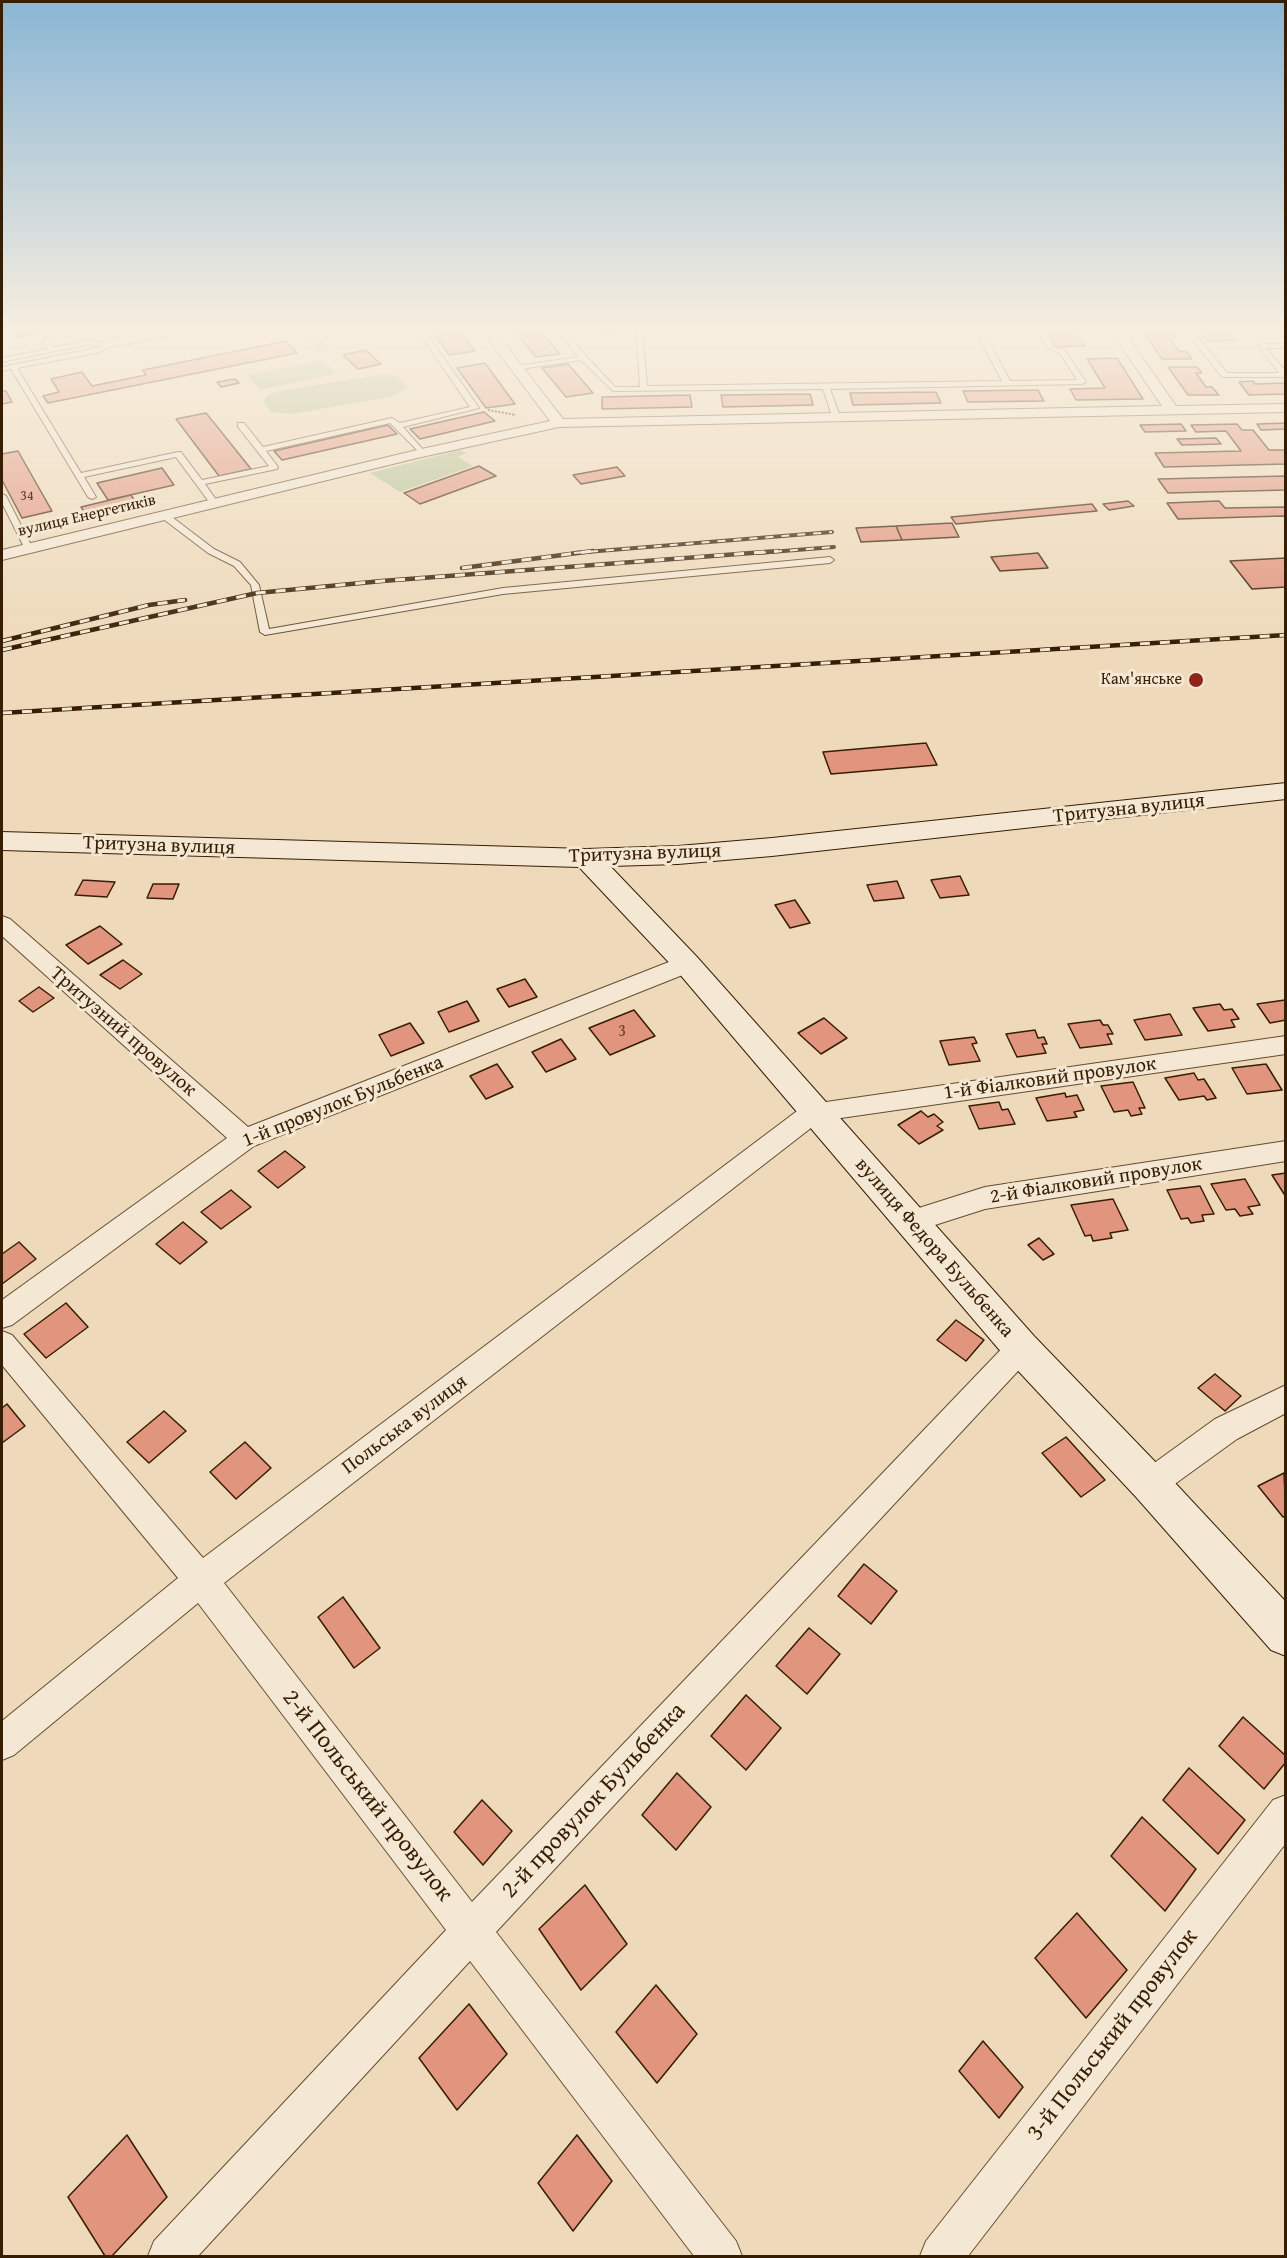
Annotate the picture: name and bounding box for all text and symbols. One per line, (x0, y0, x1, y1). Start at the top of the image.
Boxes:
house number: 34 (20, 488, 34, 504)
street label: вулиця Енергетиків (16, 491, 158, 541)
place label: Кам'янське (1101, 670, 1182, 690)
marker: Кам'янське (1187, 671, 1205, 689)
street label: Тритузна вулиця (1052, 789, 1206, 829)
street label: Тритузна вулиця (82, 831, 236, 861)
street label: Тритузна вулиця (568, 839, 722, 869)
street label: Тритузний провулок (45, 962, 201, 1102)
house number: 3 (618, 1022, 626, 1042)
street label: 1-й провулок Бульбенка (239, 1051, 447, 1153)
street label: 1-й Фіалковий провулок (942, 1052, 1158, 1106)
street label: 2-й Фіалковий провулок (988, 1152, 1204, 1210)
street label: вулиця Федора Бульбенка (849, 1153, 1019, 1343)
street label: Польська вулиця (338, 1370, 472, 1480)
street label: 2-й Польський провулок (275, 1684, 459, 1908)
street label: 2-й провулок Бульбенка (496, 1697, 692, 1905)
street label: 3-й Польський провулок (1021, 1923, 1205, 2147)

